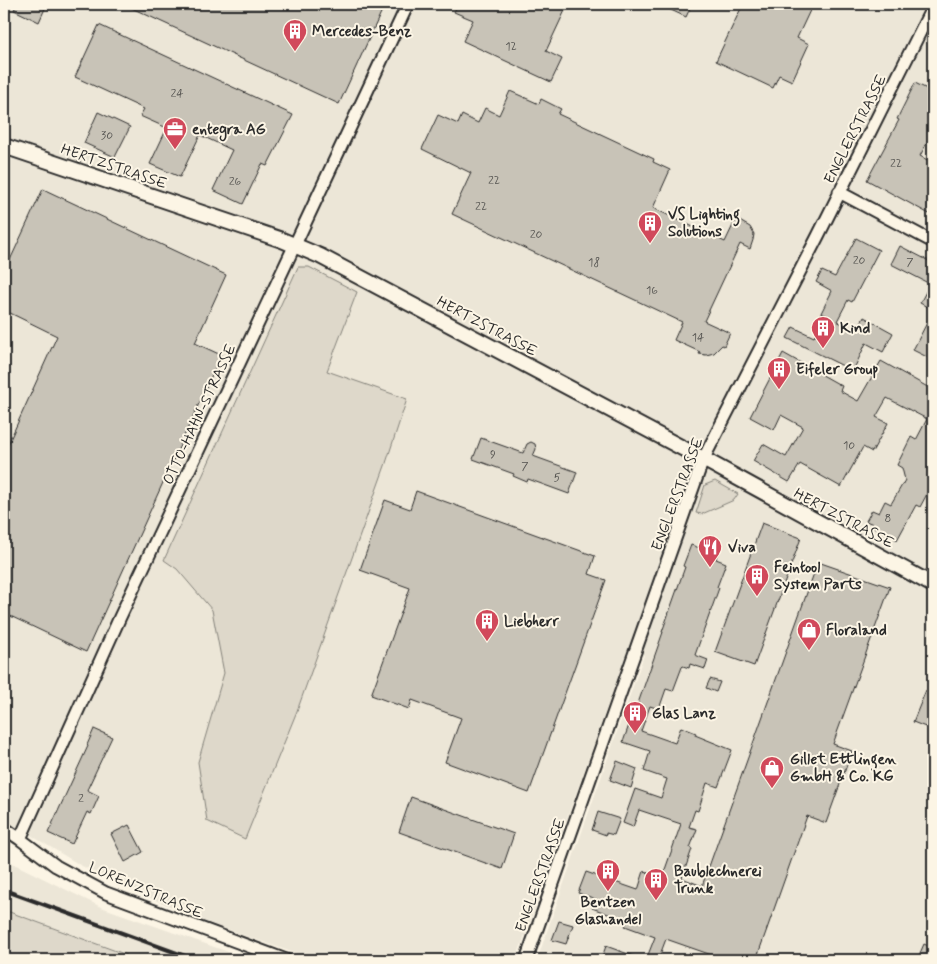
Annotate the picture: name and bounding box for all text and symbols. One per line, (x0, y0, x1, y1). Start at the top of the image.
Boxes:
building icon: Mercedes-Benz (282, 18, 308, 52)
place label: Mercedes-Benz (312, 22, 412, 42)
house number: 12 (505, 39, 517, 55)
street label: ENGLERSTRASSE (820, 71, 892, 187)
house number: 24 (170, 86, 184, 102)
office icon: entegra AG (162, 116, 188, 150)
place label: entegra AG (192, 120, 266, 142)
house number: 30 (101, 128, 113, 144)
street label: HERTZSTRASSE (58, 139, 170, 195)
house number: 22 (890, 156, 902, 172)
house number: 22 (488, 173, 500, 189)
house number: 26 (229, 174, 242, 190)
house number: 22 (475, 199, 487, 215)
place label: VS Lighting Solutions (668, 205, 740, 242)
building icon: VS Lighting Solutions (637, 210, 663, 244)
house number: 20 (530, 227, 543, 243)
house number: 20 (853, 253, 866, 269)
house number: 18 (588, 255, 600, 271)
house number: 7 (906, 255, 914, 271)
house number: 16 (646, 283, 658, 299)
street label: HERTZSTRASSE (433, 292, 541, 362)
building icon: Kind (810, 315, 836, 349)
place label: Kind (840, 319, 870, 339)
house number: 14 (692, 330, 704, 346)
street label: OTTO-HAHN-STRASSE (158, 341, 241, 488)
building icon: Eifeler Group (766, 356, 792, 390)
place label: Eifeler Group (796, 360, 878, 380)
street label: ENGLERSTRASSE (647, 434, 709, 554)
house number: 10 (843, 438, 855, 454)
house number: 9 (490, 447, 496, 463)
house number: 7 (521, 459, 529, 475)
house number: 5 (553, 470, 561, 486)
street label: HERTZSTRASSE (790, 484, 898, 554)
house number: 8 (885, 511, 891, 527)
restaurant icon: Viva (697, 534, 723, 568)
place label: Viva (728, 538, 756, 558)
place label: Feintool System Parts (774, 558, 862, 595)
building icon: Feintool System Parts (744, 563, 770, 597)
building icon: Liebherr (474, 608, 500, 642)
place label: Liebherr (504, 612, 559, 632)
shop icon: Floraland (796, 617, 822, 651)
place label: Floraland (826, 621, 887, 641)
building icon: Glas Lanz (622, 700, 648, 734)
place label: Glas Lanz (652, 704, 716, 724)
place label: Gillet Ettlingen GmbH & Co. KG (790, 750, 897, 787)
shop icon: Gillet Ettlingen GmbH & Co. KG (759, 755, 785, 789)
house number: 2 (78, 791, 84, 807)
street label: ENGLERSTRASSE (511, 815, 571, 935)
street label: LORENZSTRASSE (85, 858, 206, 924)
building icon: Bentzen Glashandel (595, 858, 621, 892)
place label: Baublechnerei Trunk (674, 862, 762, 899)
building icon: Baublechnerei Trunk (643, 867, 669, 901)
place label: Bentzen Glashandel (575, 893, 641, 930)

